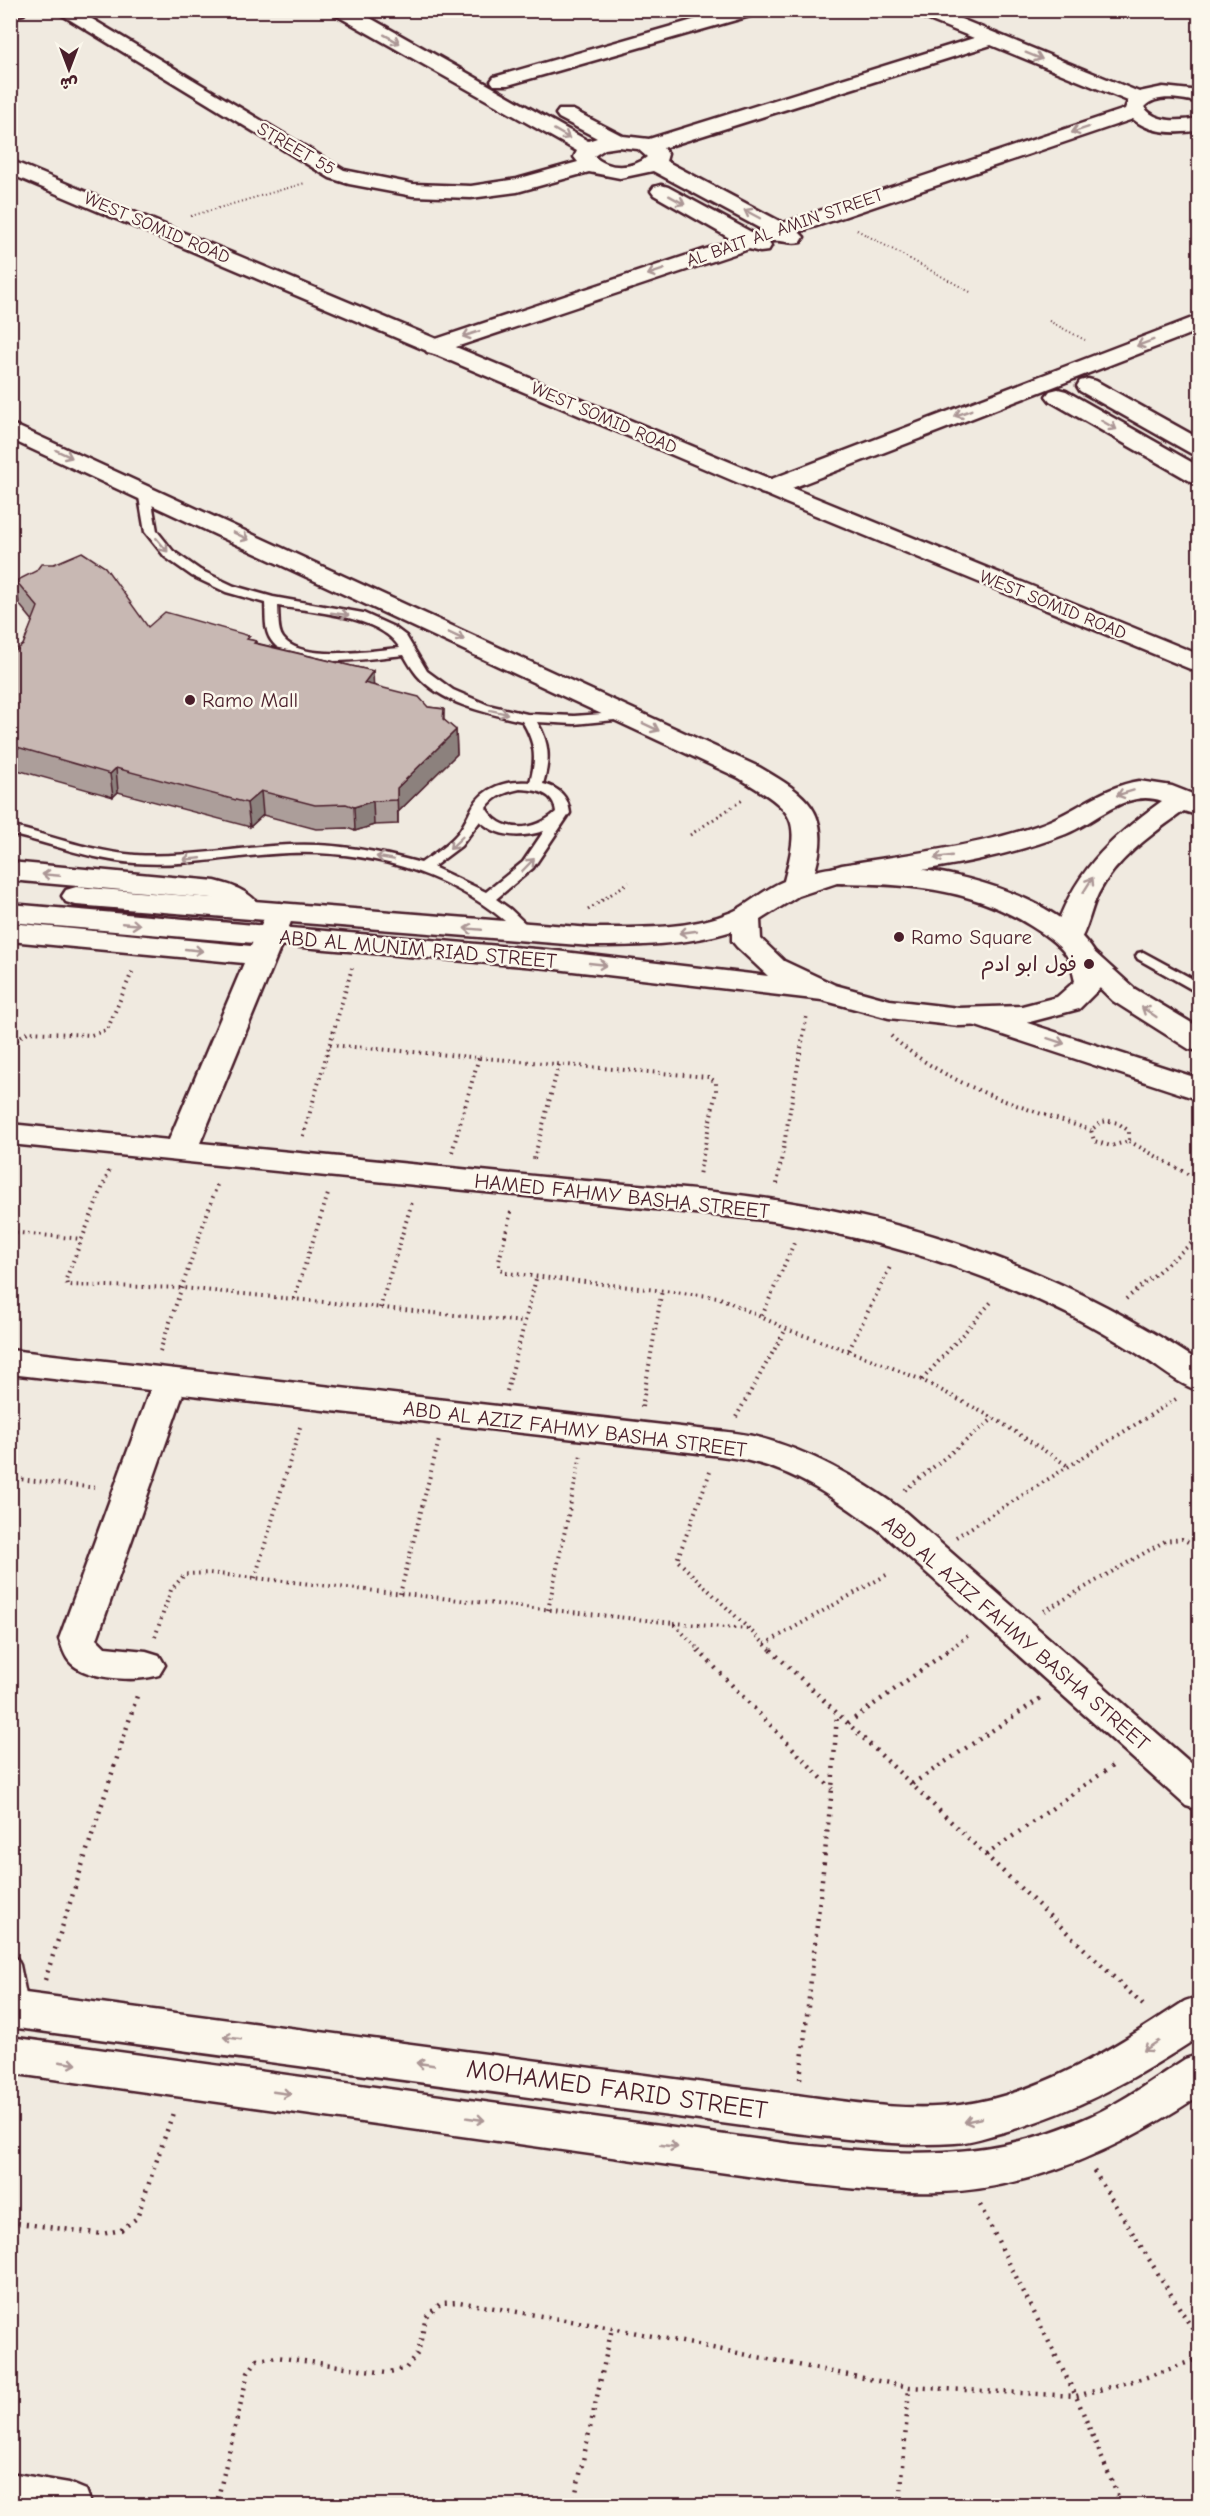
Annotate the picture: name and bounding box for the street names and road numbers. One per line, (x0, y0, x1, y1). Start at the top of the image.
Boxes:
street label: STREET 55 (253, 118, 339, 180)
street label: AL BAIT AL AMIN STREET (684, 184, 887, 272)
street label: WEST SOMID ROAD (81, 188, 233, 268)
street label: WEST SOMID ROAD (528, 378, 680, 458)
street label: WEST SOMID ROAD (976, 566, 1130, 644)
street label: ABD AL MUNIM RIAD STREET (278, 925, 558, 973)
street label: HAMED FAHMY BASHA STREET (473, 1169, 771, 1223)
street label: ABD AL AZIZ FAHMY BASHA STREET (402, 1396, 748, 1462)
street label: ABD AL AZIZ FAHMY BASHA STREET (878, 1510, 1154, 1756)
street label: MOHAMED FARID STREET (465, 2054, 770, 2126)

